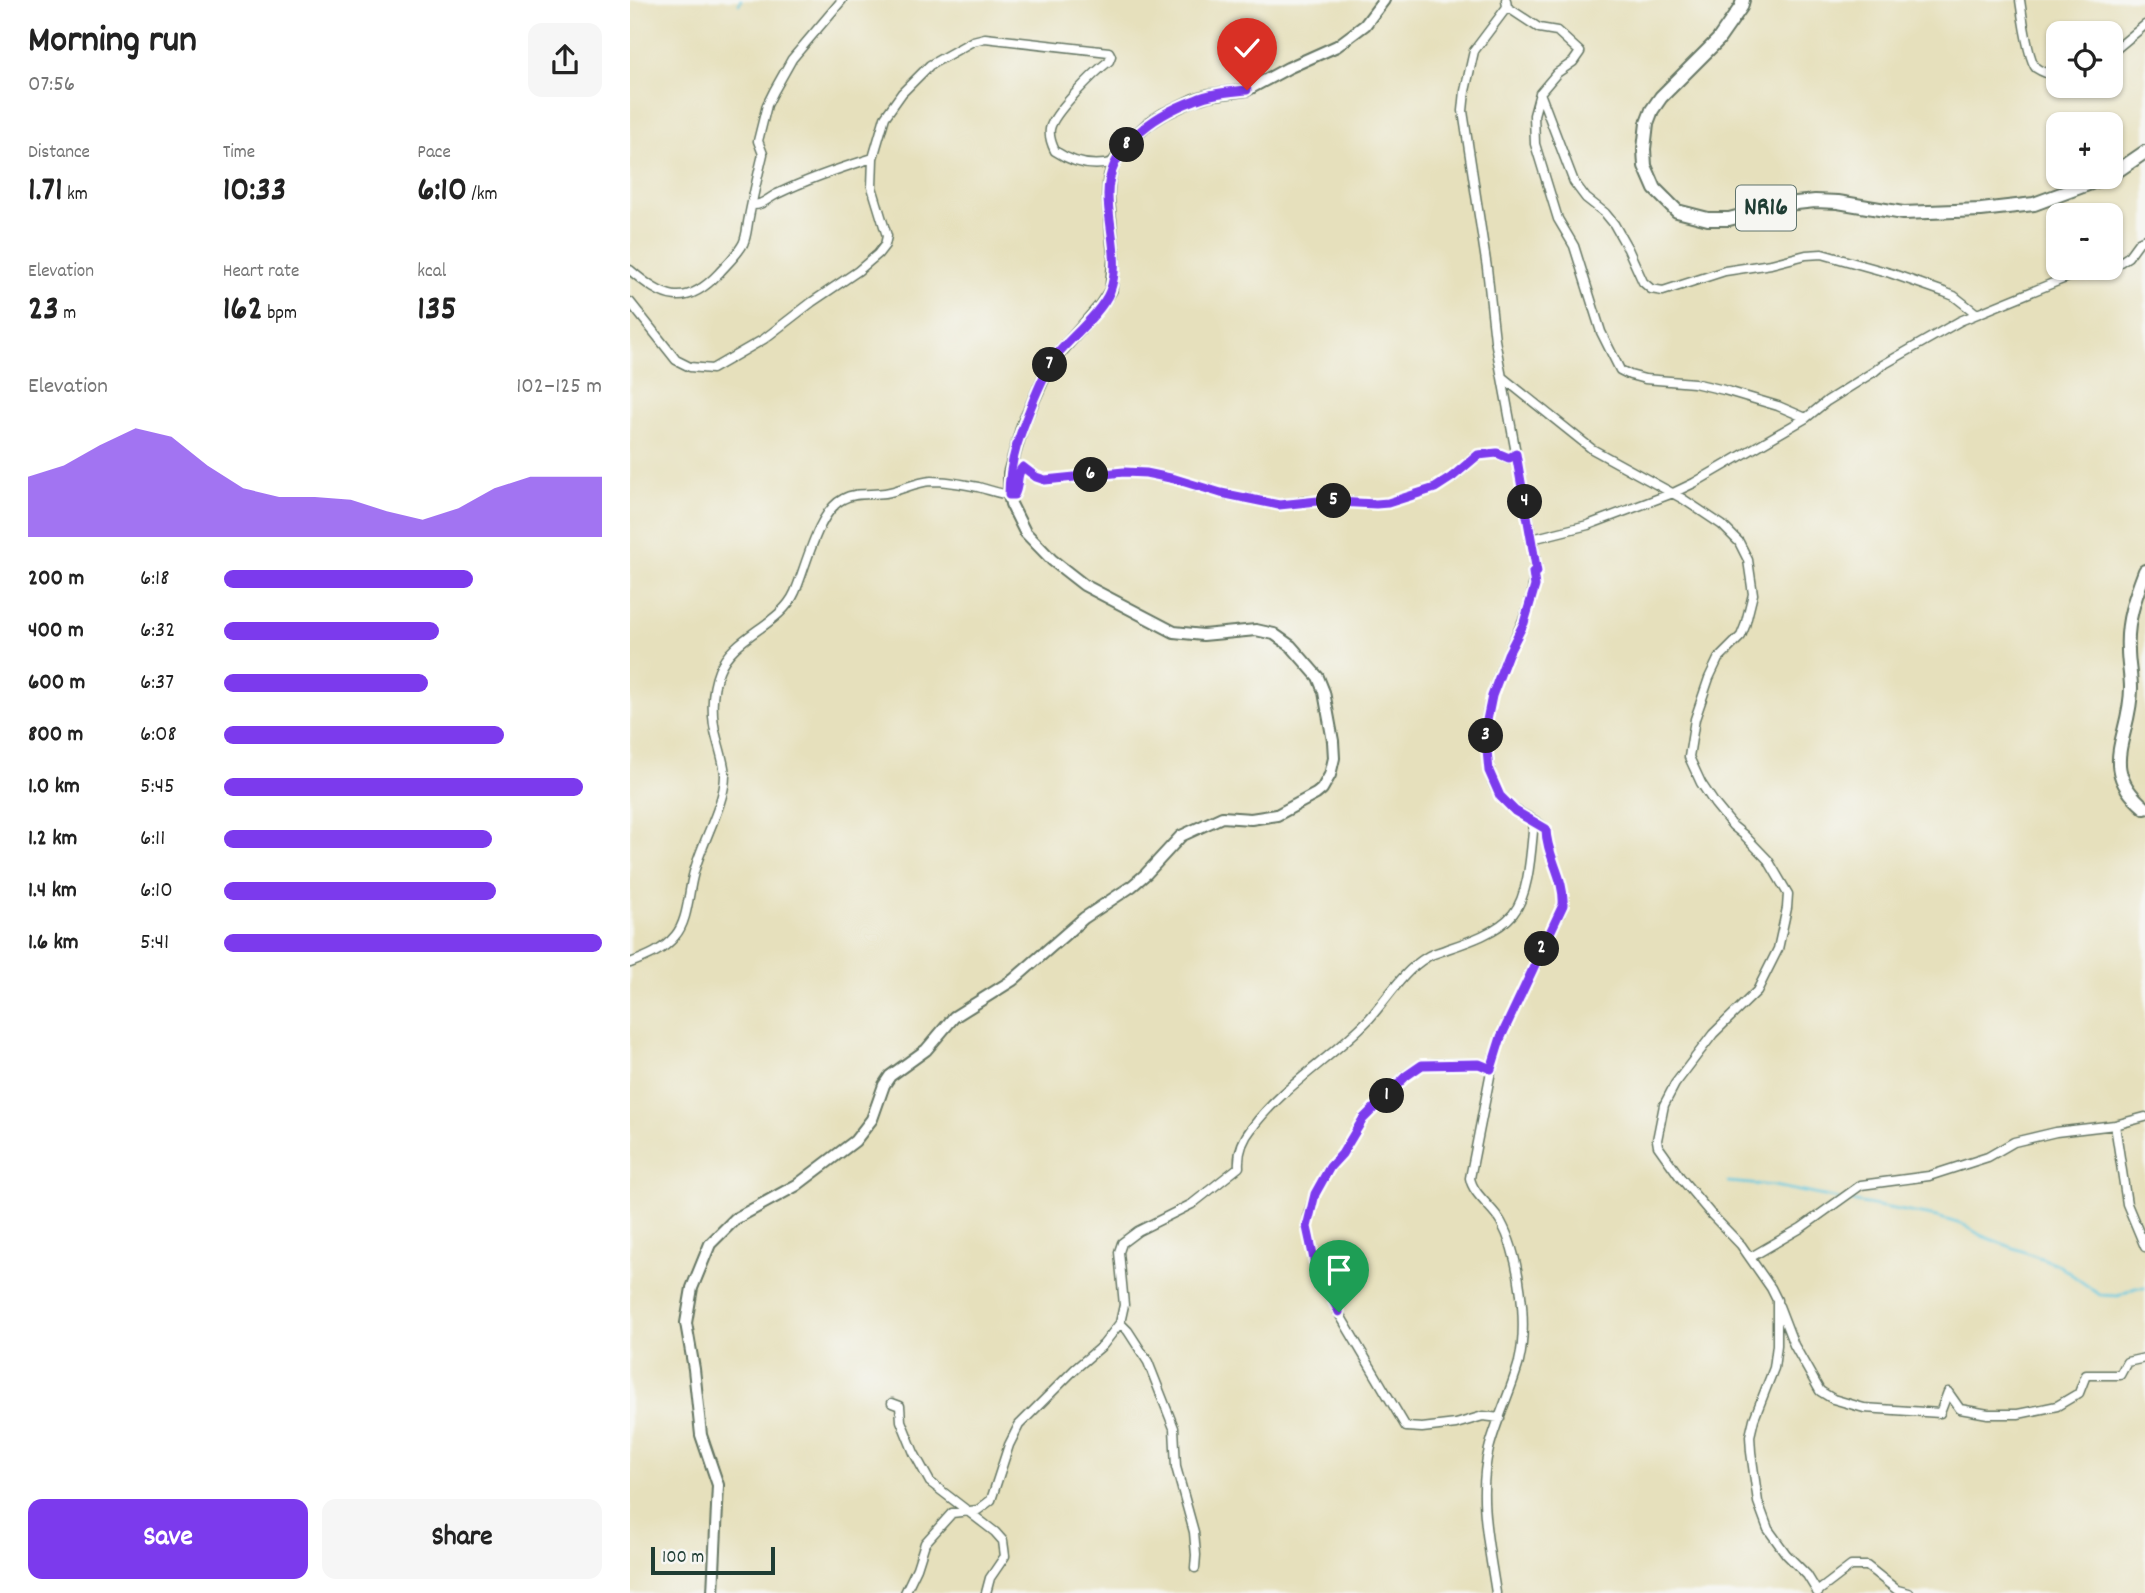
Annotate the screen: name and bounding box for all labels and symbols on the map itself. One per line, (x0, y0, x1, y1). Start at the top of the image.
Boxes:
pin (1217, 18, 1277, 90)
pin: 8 (1110, 128, 1144, 162)
road number: NR16 (1736, 186, 1796, 230)
pin: 7 (1032, 348, 1068, 382)
pin: 6 (1074, 458, 1108, 492)
pin: 5 (1316, 484, 1352, 518)
pin: 4 (1508, 484, 1542, 520)
pin: 3 (1468, 718, 1504, 754)
pin: 2 (1524, 932, 1560, 967)
pin: 1 (1370, 1078, 1404, 1114)
pin (1309, 1240, 1369, 1312)
scale bar (651, 1544, 775, 1576)

